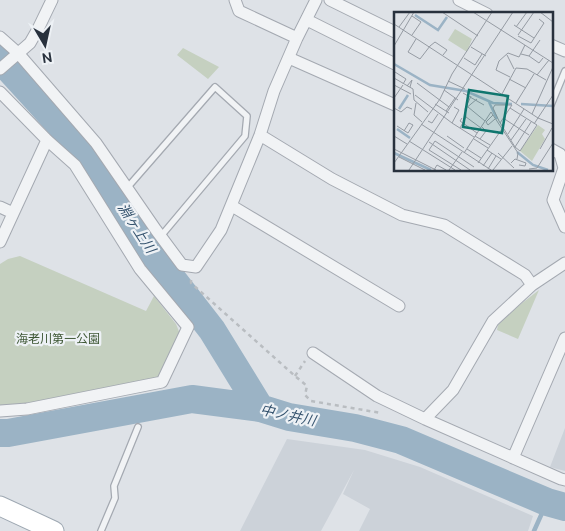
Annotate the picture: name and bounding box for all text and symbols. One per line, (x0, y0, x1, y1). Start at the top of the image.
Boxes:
inset map (394, 12, 552, 171)
north arrow (20, 20, 70, 70)
text: N (41, 49, 53, 67)
water label: 淵ヶ上川 (115, 200, 160, 258)
park label: 海老川第一公園 (16, 332, 100, 345)
water label: 中ノ井川 (259, 401, 319, 429)

